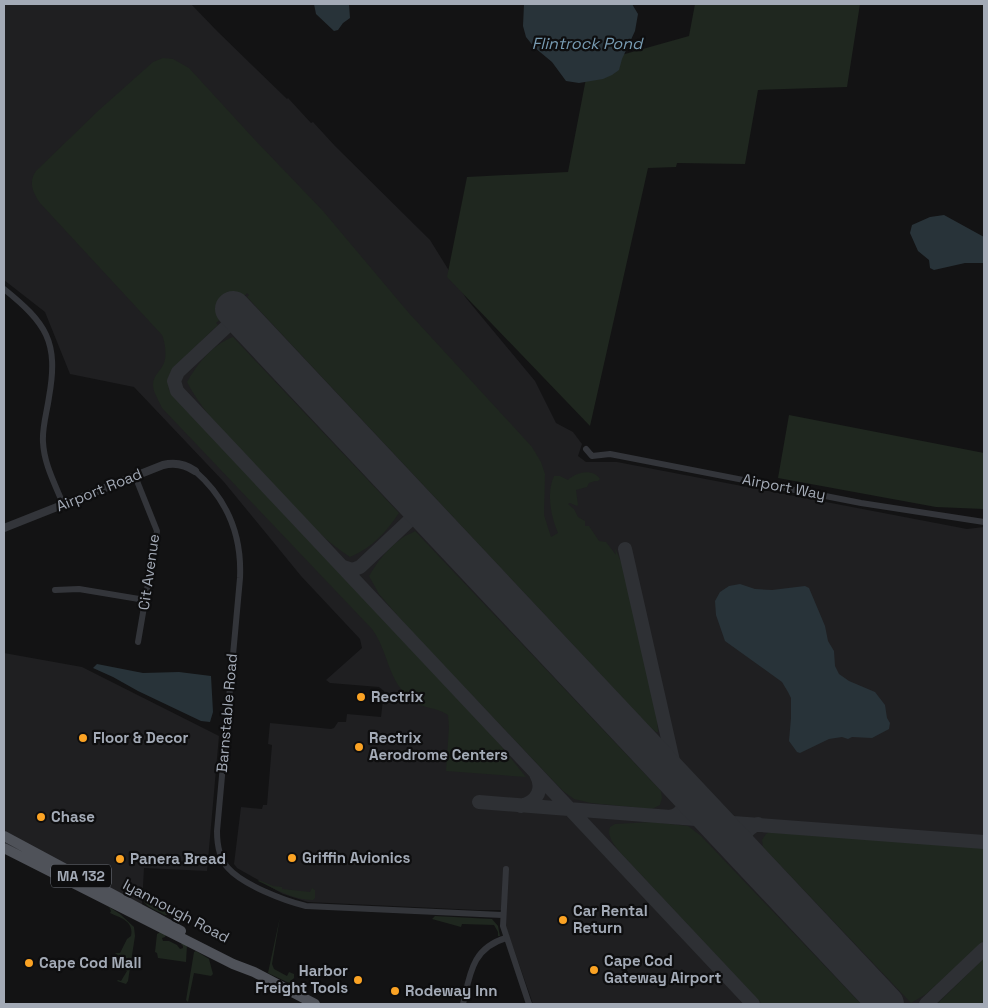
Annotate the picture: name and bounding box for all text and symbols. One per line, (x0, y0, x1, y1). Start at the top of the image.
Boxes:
water label: Flintrock Pond (532, 33, 644, 54)
street label: Airport Road (53, 464, 145, 515)
street label: Airport Way (741, 469, 827, 504)
street label: Cit Avenue (134, 532, 163, 611)
street label: Barnstable Road (212, 653, 241, 773)
place label: Rectrix (371, 687, 423, 706)
marker: Rectrix (355, 691, 367, 703)
place label: Floor & Decor (93, 728, 188, 747)
place label: Rectrix Aerodrome Centers (369, 728, 508, 764)
marker: Floor & Decor (77, 732, 89, 744)
marker: Rectrix Aerodrome Centers (353, 741, 365, 753)
place label: Chase (51, 807, 95, 826)
marker: Chase (35, 811, 47, 823)
place label: Griffin Avionics (302, 848, 411, 867)
place label: Panera Bread (130, 849, 226, 868)
marker: Griffin Avionics (286, 852, 298, 864)
marker: Panera Bread (114, 853, 126, 865)
road number: MA 132 (51, 864, 111, 888)
street label: Iyannough Road (120, 875, 233, 947)
place label: Car Rental Return (573, 901, 648, 937)
marker: Car Rental Return (557, 914, 569, 926)
place label: Cape Cod Gateway Airport (604, 951, 721, 987)
place label: Cape Cod Mall (39, 953, 141, 972)
marker: Cape Cod Mall (23, 957, 35, 969)
place label: Harbor Freight Tools (255, 961, 348, 997)
marker: Cape Cod Gateway Airport (588, 964, 600, 976)
marker: Harbor Freight Tools (352, 974, 364, 986)
place label: Rodeway Inn (405, 981, 498, 1000)
marker: Rodeway Inn (389, 985, 401, 997)

